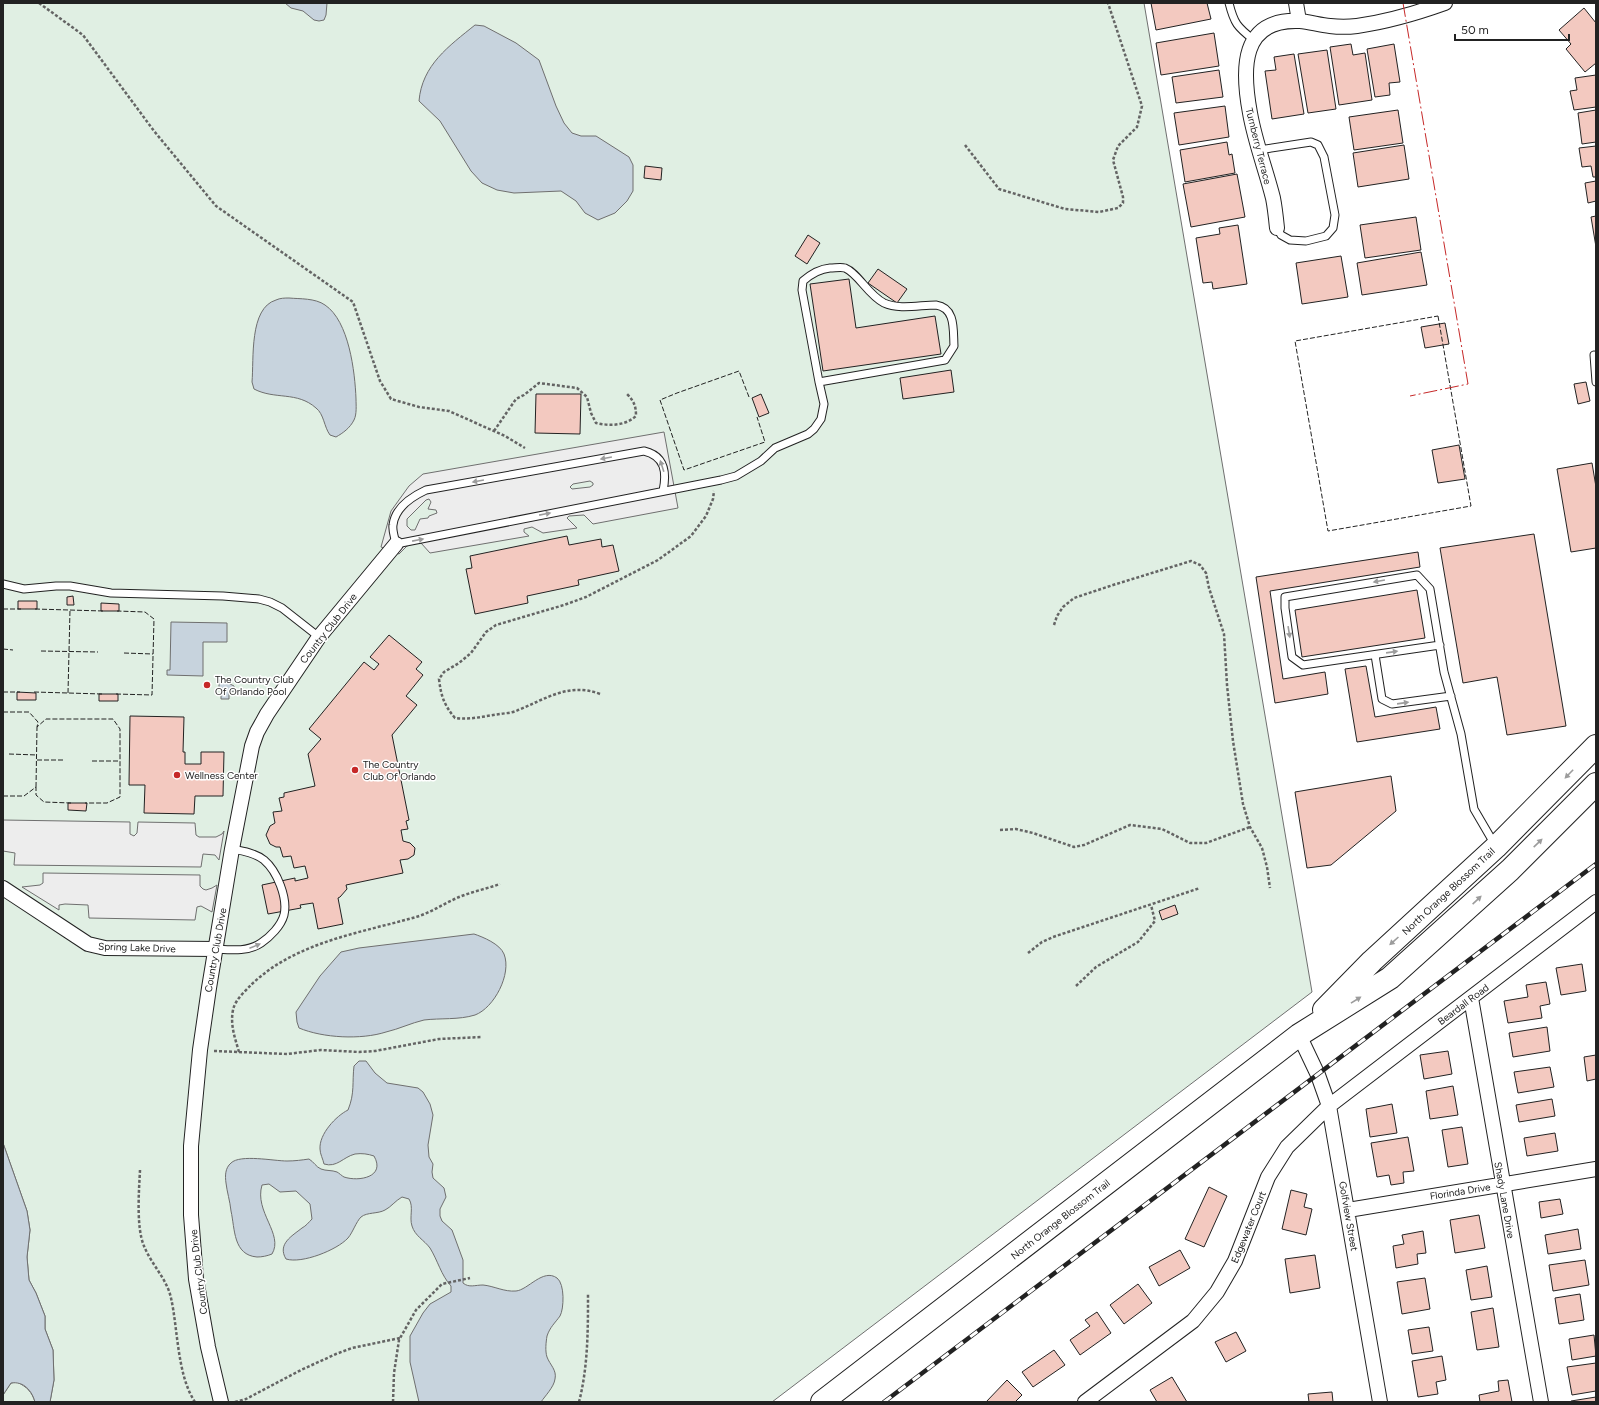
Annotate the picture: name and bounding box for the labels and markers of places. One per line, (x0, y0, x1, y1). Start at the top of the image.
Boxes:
place label: The Country Club Of Orlando Pool (215, 673, 294, 698)
marker: The Country Club Of Orlando Pool (202, 680, 212, 690)
place label: The Country Club Of Orlando (363, 758, 436, 783)
marker: The Country Club Of Orlando (350, 765, 360, 775)
place label: Wellness Center (185, 769, 258, 782)
marker: Wellness Center (172, 770, 182, 780)

